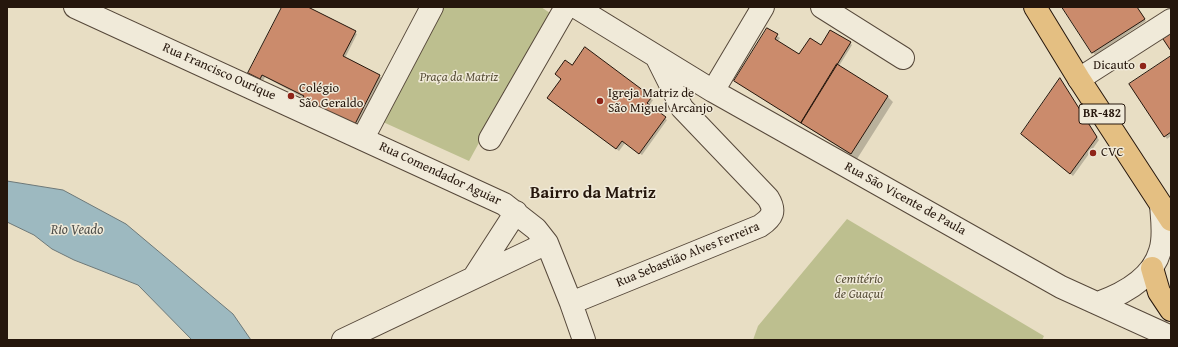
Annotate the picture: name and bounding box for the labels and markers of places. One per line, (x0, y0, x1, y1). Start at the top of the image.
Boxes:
place label: Dicauto (1093, 58, 1135, 74)
marker: Dicauto (1138, 61, 1148, 71)
place label: Colégio São Geraldo (299, 81, 363, 112)
place label: Igreja Matriz de São Miguel Arcanjo (608, 86, 713, 117)
marker: Colégio São Geraldo (286, 91, 296, 101)
marker: Igreja Matriz de São Miguel Arcanjo (595, 96, 605, 106)
place label: CVC (1101, 145, 1124, 161)
marker: CVC (1088, 148, 1098, 158)

